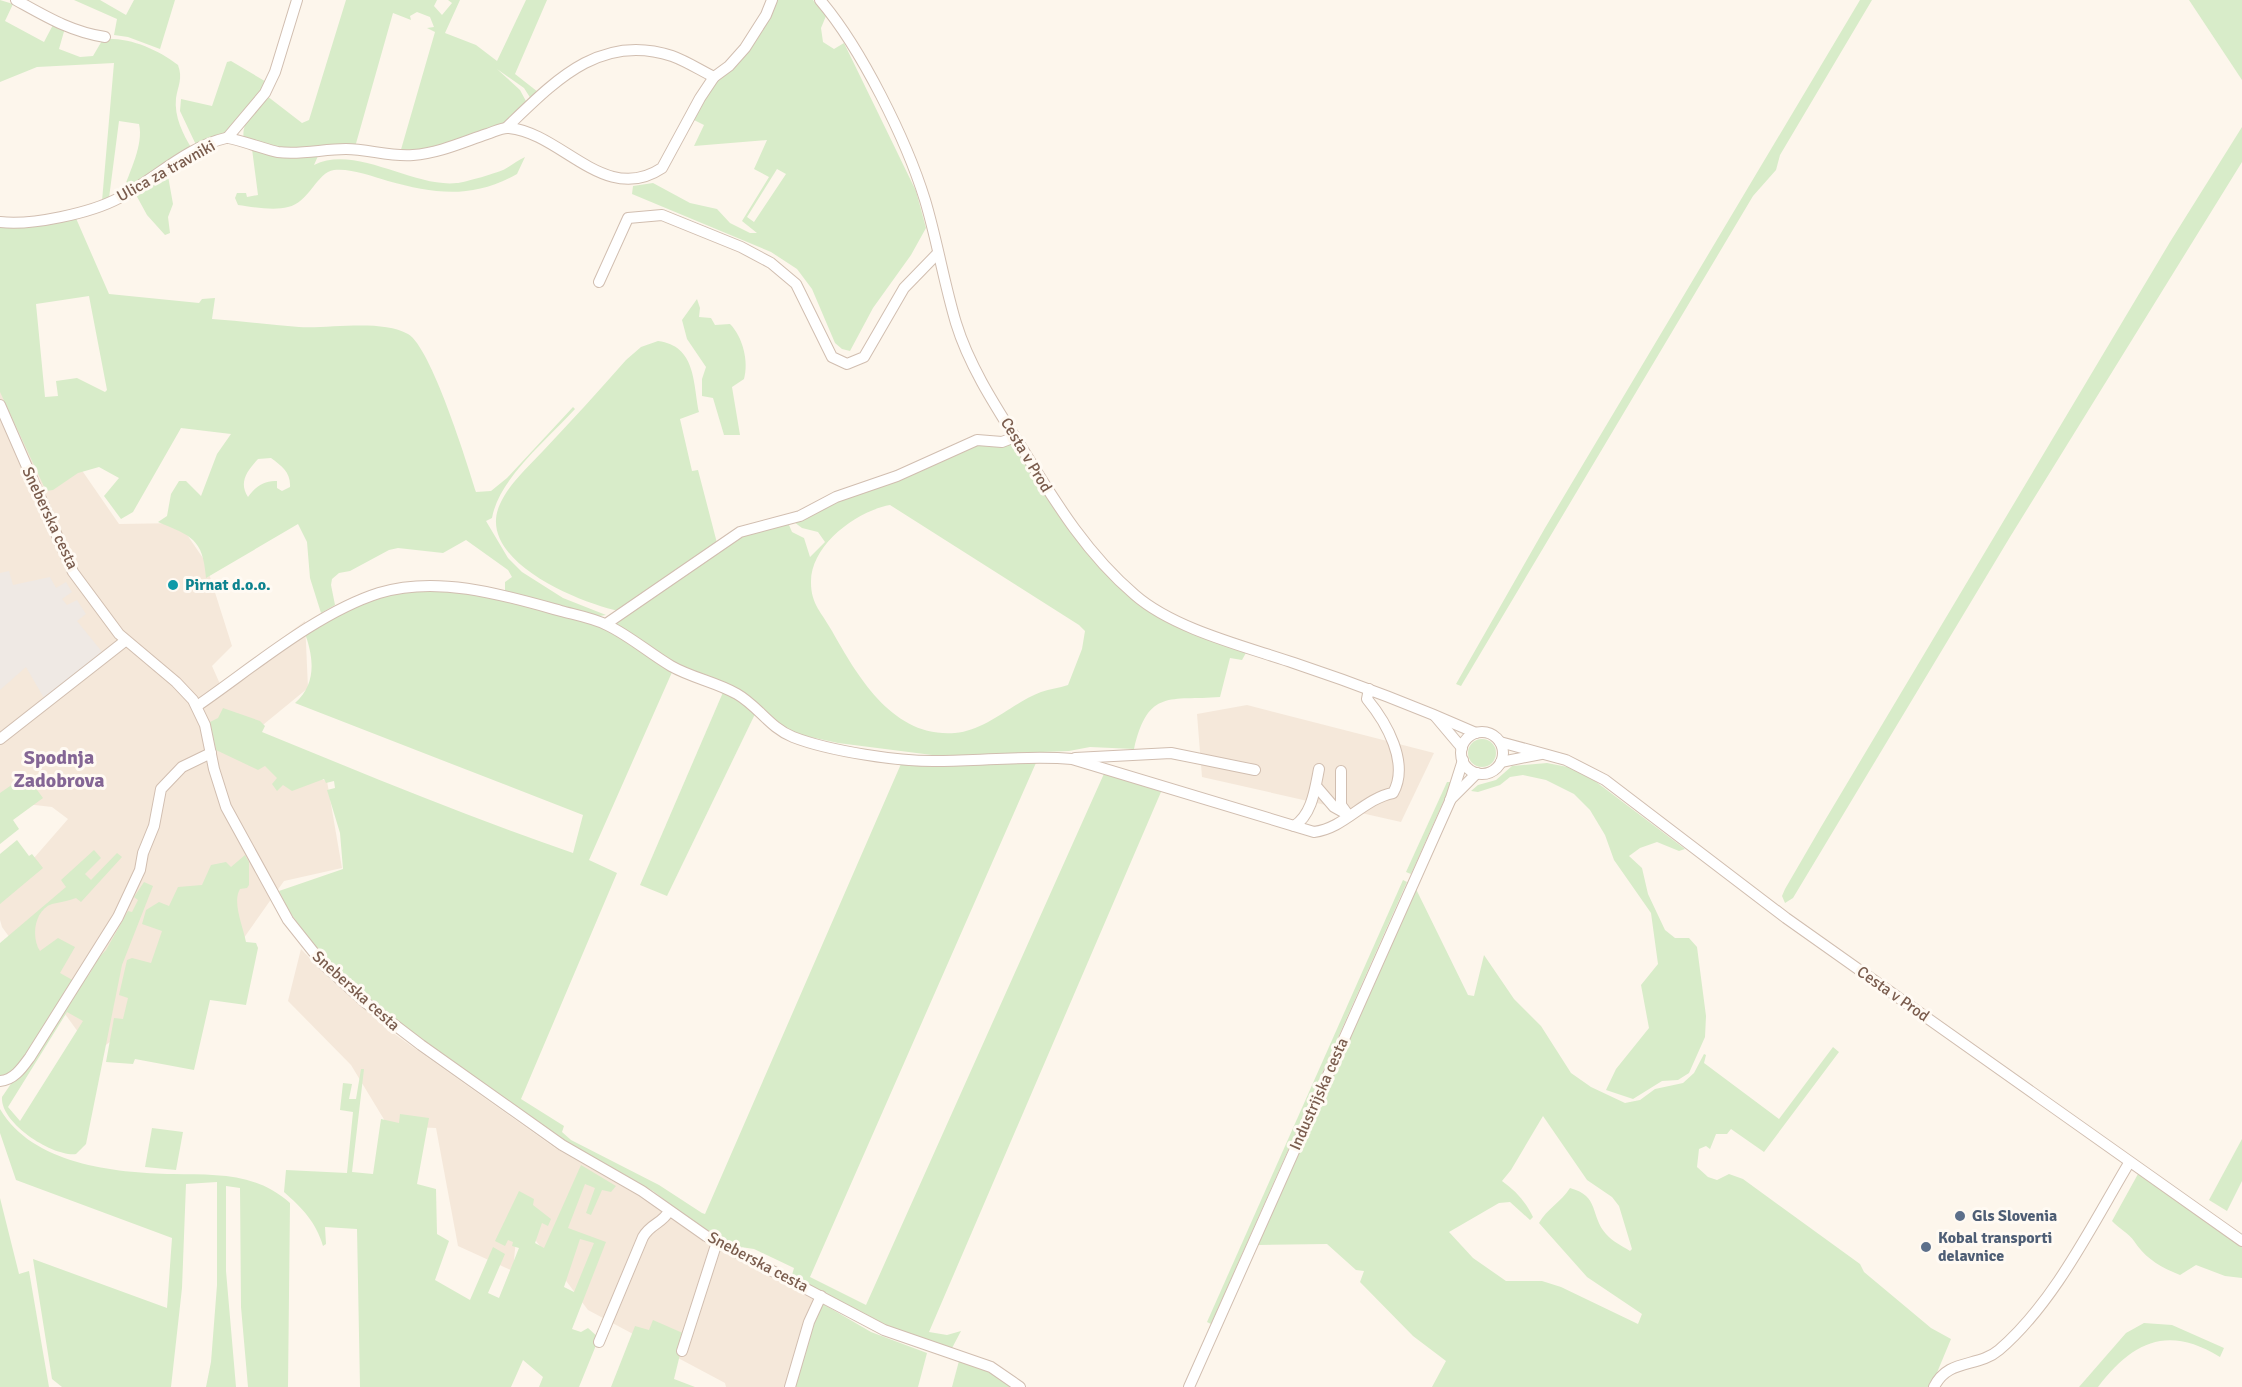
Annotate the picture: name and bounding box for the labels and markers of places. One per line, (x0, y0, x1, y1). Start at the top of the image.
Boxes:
place label: Pirnat d.o.o. (185, 575, 271, 595)
marker: Pirnat d.o.o. (166, 578, 180, 592)
place label: Gls Slovenia (1972, 1206, 2057, 1226)
marker: Gls Slovenia (1953, 1209, 1967, 1223)
place label: Kobal transporti delavnice (1938, 1228, 2052, 1266)
marker: Kobal transporti delavnice (1919, 1240, 1933, 1254)

